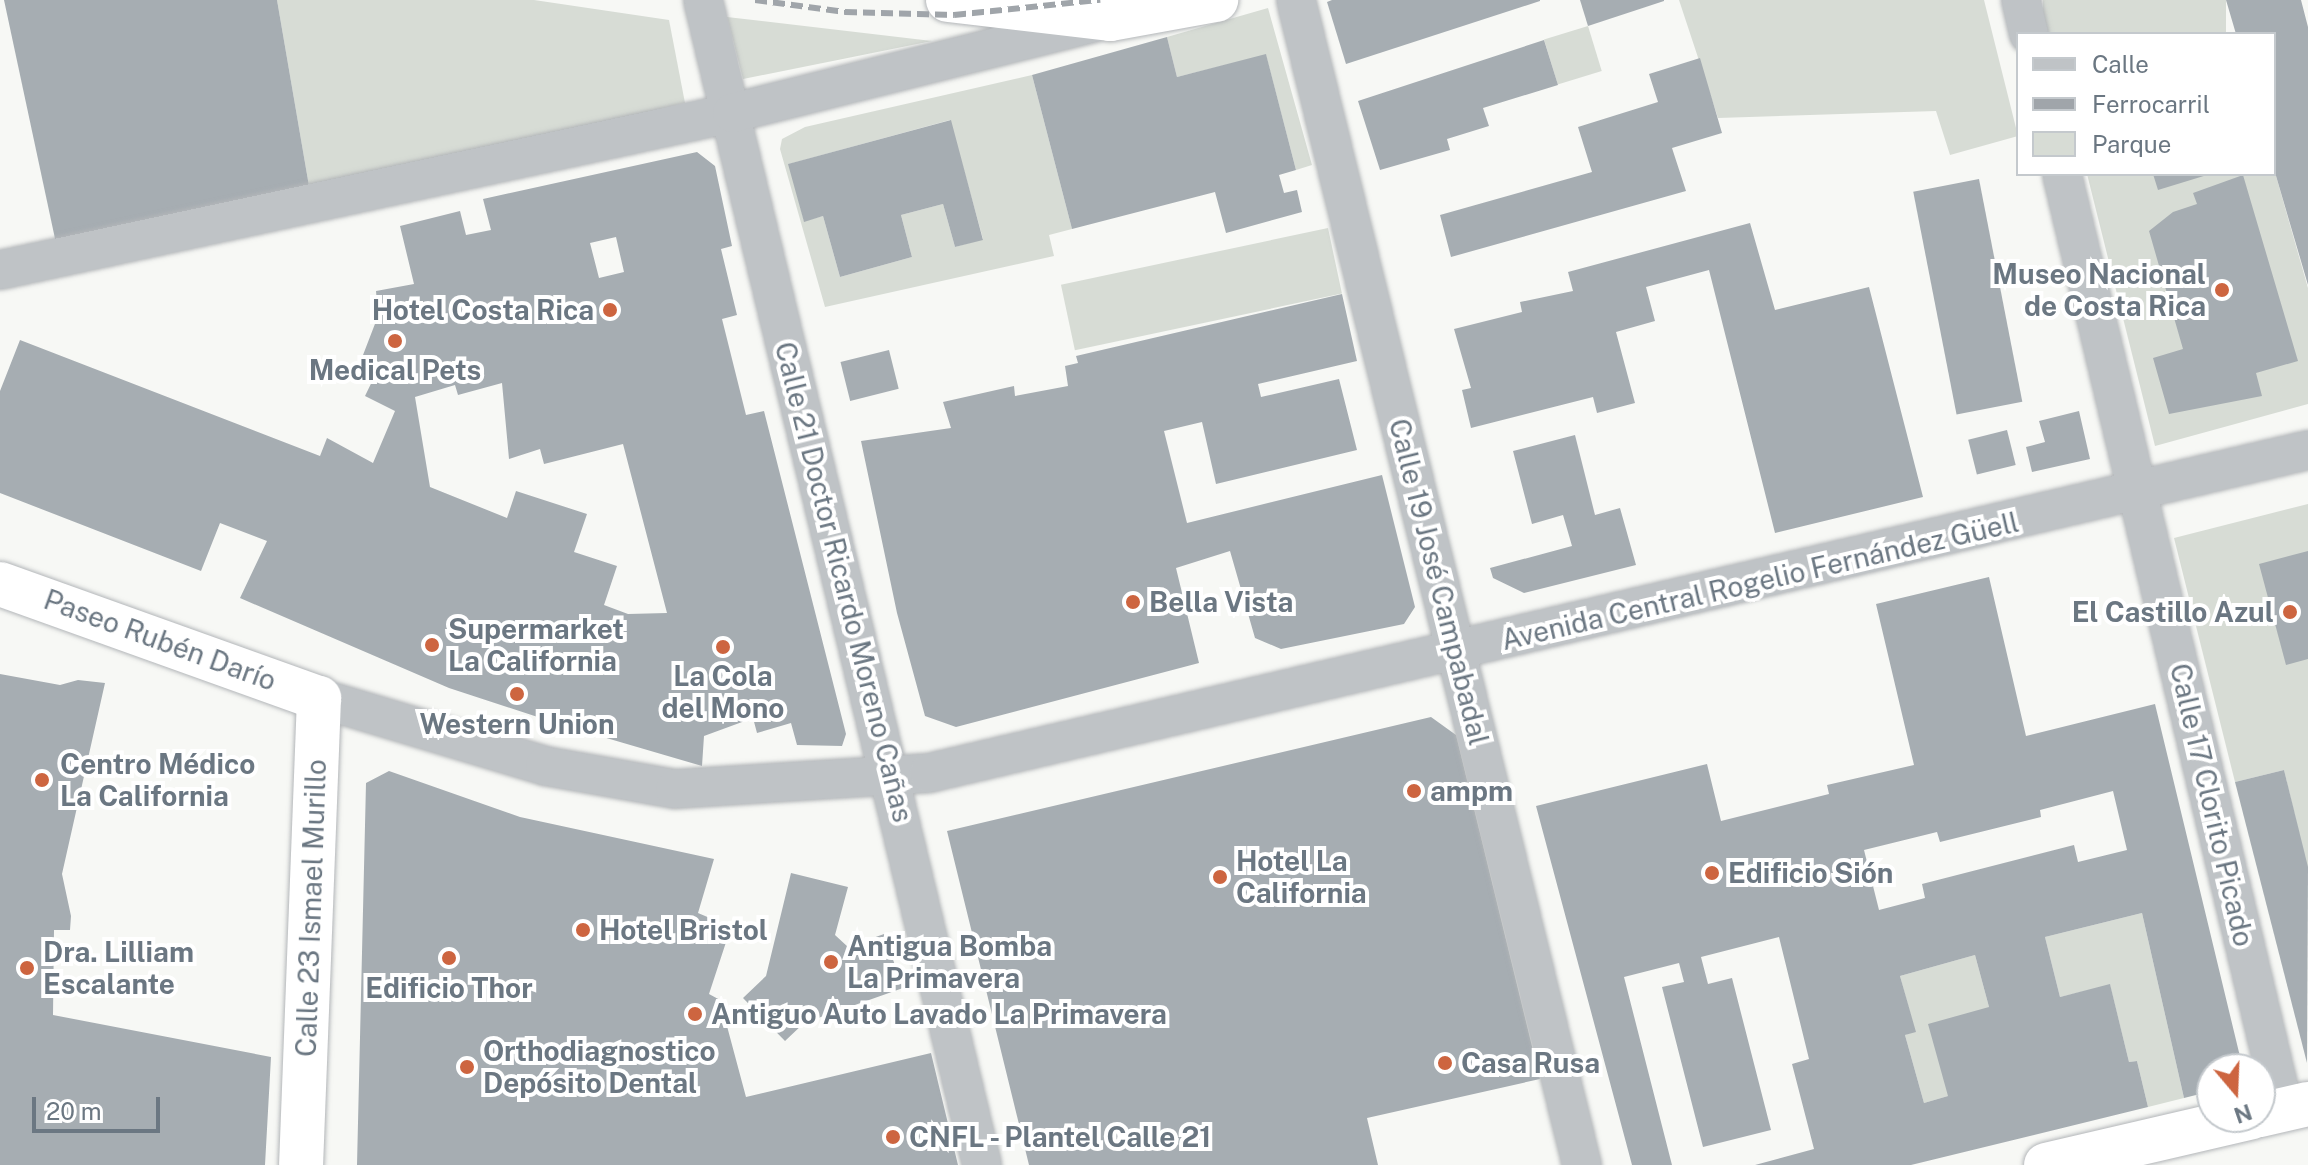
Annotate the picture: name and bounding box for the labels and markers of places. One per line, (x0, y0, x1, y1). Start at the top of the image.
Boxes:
place label: Museo Nacional de Costa Rica (1992, 257, 2206, 323)
marker: Museo Nacional de Costa Rica (2213, 281, 2231, 299)
place label: Hotel Costa Rica (372, 293, 594, 327)
marker: Hotel Costa Rica (601, 301, 619, 319)
marker: Medical Pets (386, 332, 404, 350)
place label: Medical Pets (309, 353, 481, 387)
place label: Bella Vista (1149, 585, 1294, 619)
marker: Bella Vista (1124, 593, 1142, 611)
place label: El Castillo Azul (2072, 595, 2274, 629)
marker: El Castillo Azul (2281, 603, 2299, 621)
place label: Supermarket La California (448, 612, 624, 678)
marker: Supermarket La California (423, 636, 441, 654)
marker: La Cola del Mono (714, 638, 732, 656)
place label: La Cola del Mono (662, 659, 784, 725)
marker: Western Union (508, 685, 526, 703)
place label: Western Union (419, 707, 615, 741)
place label: Centro Médico La California (60, 747, 255, 813)
marker: Centro Médico La California (31, 769, 53, 791)
place label: ampm (1430, 774, 1513, 808)
marker: ampm (1405, 782, 1423, 800)
place label: Hotel La California (1236, 844, 1367, 910)
place label: Edificio Sión (1728, 856, 1894, 890)
marker: Edificio Sión (1703, 864, 1721, 882)
marker: Hotel La California (1211, 868, 1229, 886)
place label: Hotel Bristol (599, 913, 768, 947)
marker: Hotel Bristol (574, 921, 592, 939)
place label: Antigua Bomba La Primavera (847, 929, 1052, 995)
place label: Dra. Lilliam Escalante (43, 935, 194, 1001)
marker: Edificio Thor (440, 949, 458, 967)
marker: Antigua Bomba La Primavera (822, 953, 840, 971)
marker: Dra. Lilliam Escalante (18, 959, 36, 977)
place label: Edificio Thor (365, 971, 533, 1005)
place label: Antiguo Auto Lavado La Primavera (711, 997, 1167, 1031)
marker: Antiguo Auto Lavado La Primavera (686, 1005, 704, 1023)
place label: Orthodiagnostico Depósito Dental (483, 1034, 716, 1100)
place label: Casa Rusa (1461, 1046, 1600, 1080)
marker: Casa Rusa (1436, 1054, 1454, 1072)
marker: Orthodiagnostico Depósito Dental (458, 1058, 476, 1076)
place label: CNFL - Plantel Calle 21 (909, 1120, 1215, 1154)
marker: CNFL - Plantel Calle 21 (884, 1128, 902, 1146)

